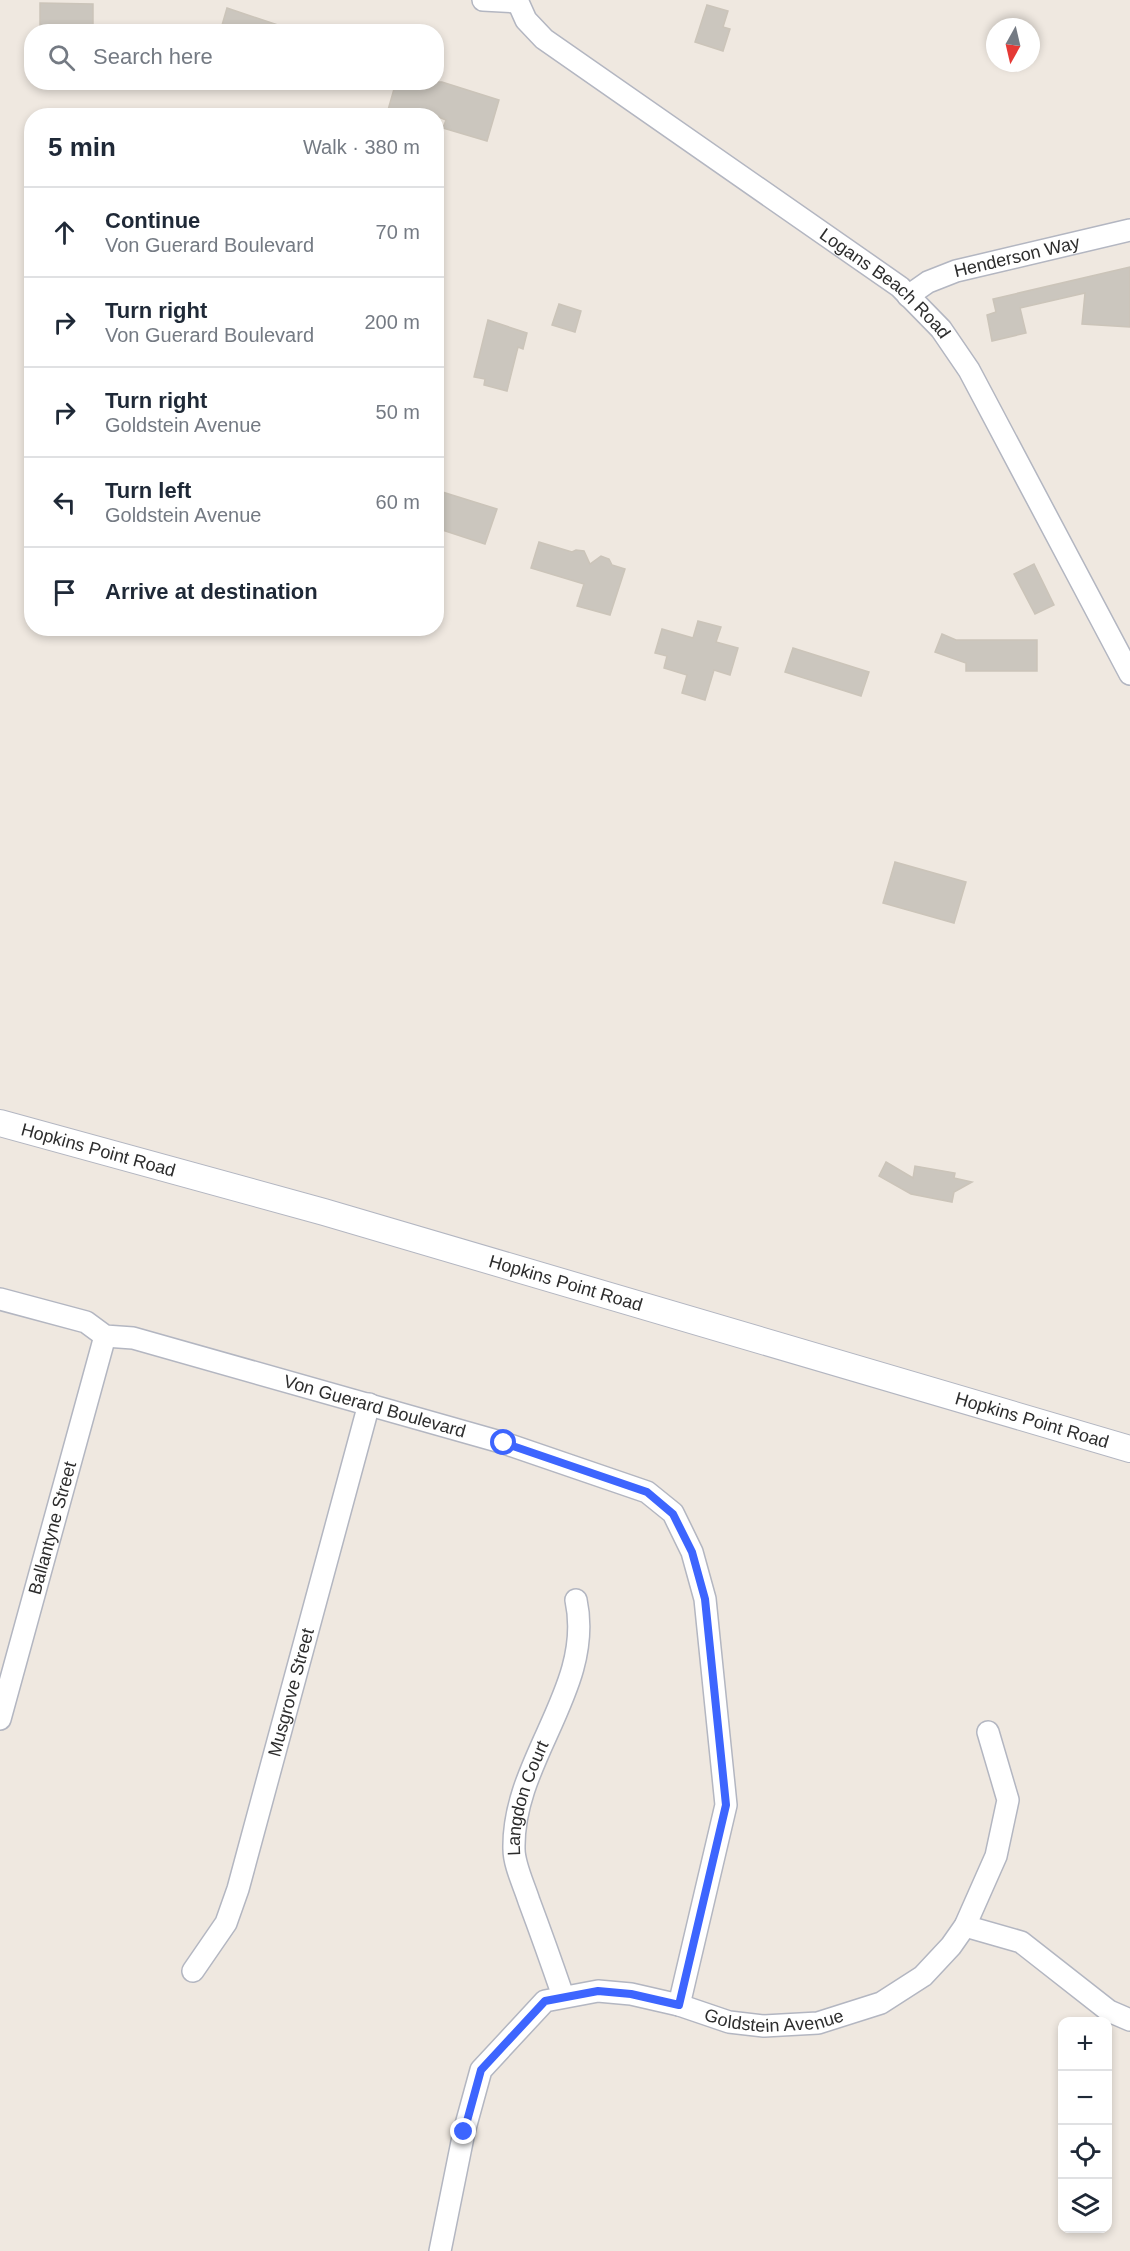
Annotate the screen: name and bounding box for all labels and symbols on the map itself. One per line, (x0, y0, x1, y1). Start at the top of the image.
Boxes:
north arrow (986, 18, 1040, 72)
street label: Logans Beach Road (816, 224, 954, 342)
street label: Henderson Way (952, 232, 1082, 281)
street label: Hopkins Point Road (19, 1119, 178, 1181)
street label: Hopkins Point Road (487, 1251, 645, 1315)
street label: Von Guerard Boulevard (282, 1371, 468, 1442)
street label: Hopkins Point Road (953, 1388, 1111, 1452)
route start (490, 1429, 516, 1455)
street label: Ballantyne Street (25, 1459, 80, 1597)
street label: Musgrove Street (264, 1626, 318, 1759)
street label: Langdon Court (504, 1737, 553, 1856)
street label: Goldstein Avenue (702, 2004, 846, 2036)
route end (450, 2118, 476, 2144)

